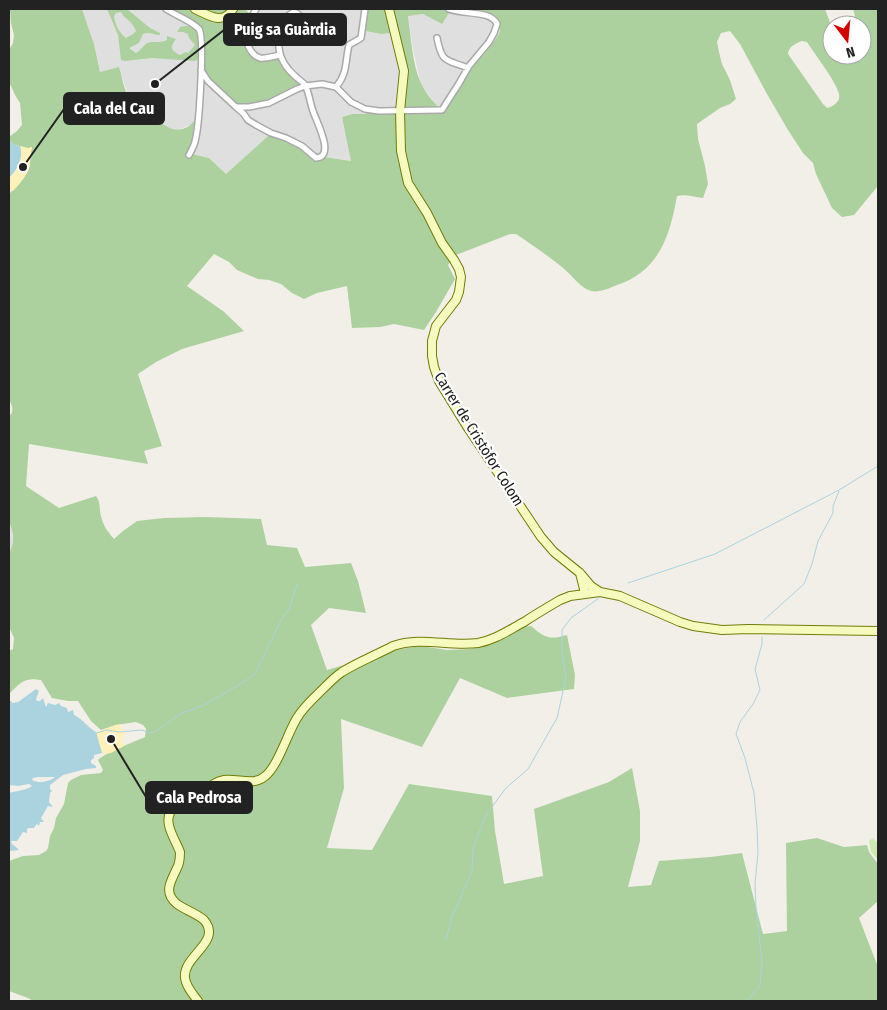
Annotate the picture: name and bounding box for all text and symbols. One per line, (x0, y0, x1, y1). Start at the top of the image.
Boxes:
callout: Puig sa Guàrdia (224, 14, 346, 45)
north arrow (822, 15, 872, 65)
text: Puig sa Guàrdia (234, 20, 336, 39)
text: N (844, 43, 857, 61)
callout: Cala del Cau (64, 93, 164, 124)
text: Cala del Cau (74, 99, 154, 118)
street label: Carrer de Cristòfor Colom (430, 369, 528, 509)
callout: Cala Pedrosa (146, 782, 252, 813)
text: Cala Pedrosa (156, 788, 242, 807)

